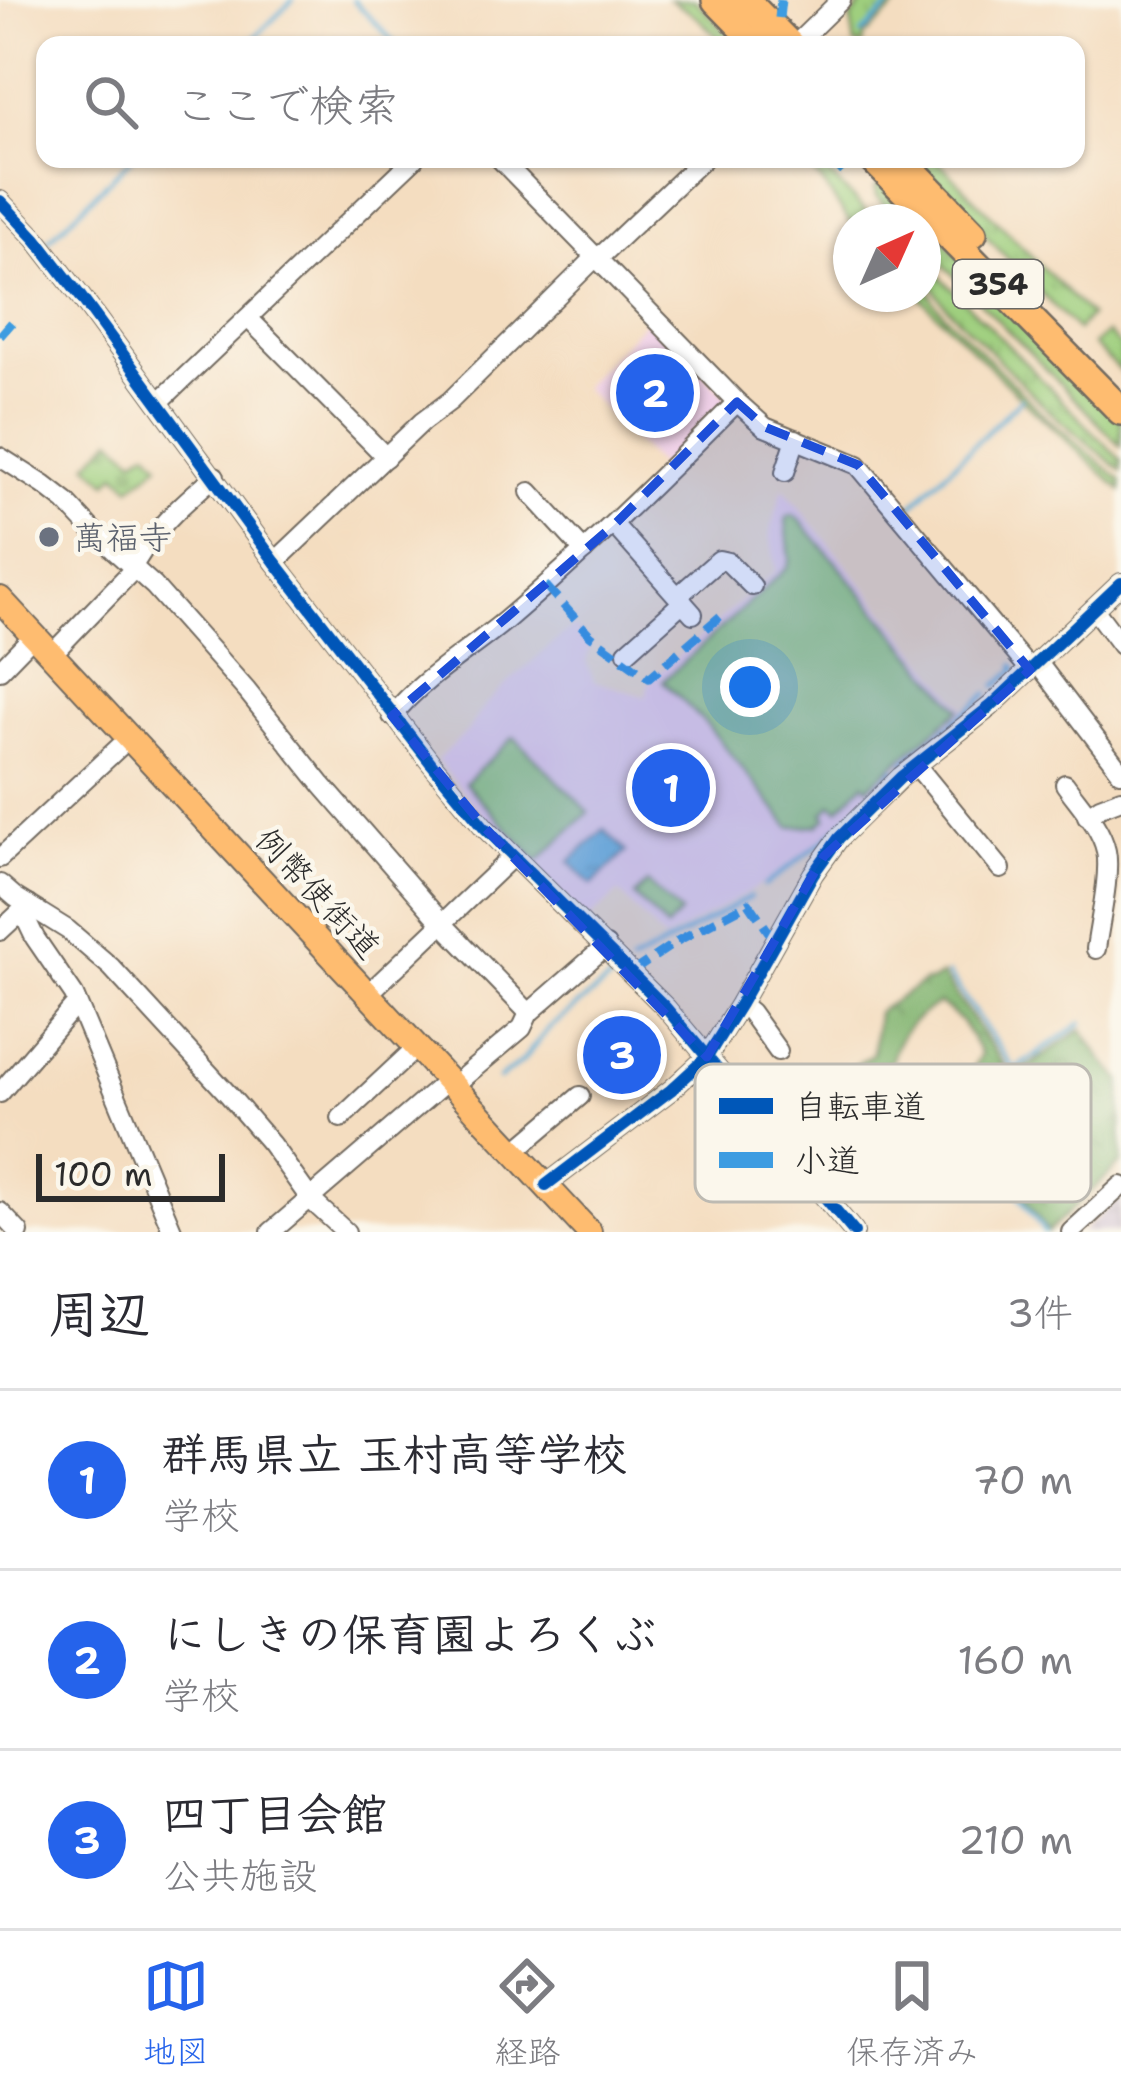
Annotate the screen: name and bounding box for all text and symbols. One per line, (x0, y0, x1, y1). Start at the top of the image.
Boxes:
search box (36, 36, 1085, 168)
icon: search (78, 69, 144, 135)
text: ここで検索 (174, 75, 399, 135)
north arrow (833, 204, 941, 312)
road number: 354 (953, 260, 1043, 308)
pin: 2 (616, 348, 694, 438)
place label: 萬福寺 (73, 515, 172, 560)
marker: 萬福寺 (36, 524, 62, 550)
your location (720, 657, 780, 717)
pin: 1 (632, 743, 710, 833)
street label: 例幣使街道 (245, 817, 391, 969)
pin: 3 (583, 1010, 661, 1100)
legend (695, 1064, 1091, 1202)
text: 自転車道 (794, 1084, 926, 1129)
text: 小道 (794, 1138, 860, 1183)
scale bar (36, 1148, 225, 1201)
text: 100 m (54, 1152, 153, 1197)
text: 周辺 (48, 1280, 150, 1348)
text: 3件 (1007, 1287, 1073, 1339)
text: 群馬県立 玉村高等学校 (162, 1424, 627, 1484)
text: 1 (78, 1454, 96, 1506)
text: 70 m (972, 1454, 1073, 1506)
text: 学校 (162, 1489, 240, 1541)
text: にしきの保育園よろくぶ (162, 1604, 657, 1664)
text: 2 (73, 1634, 101, 1686)
text: 160 m (958, 1634, 1073, 1686)
text: 学校 (162, 1669, 240, 1721)
text: 四丁目会館 (162, 1784, 387, 1844)
text: 3 (73, 1814, 101, 1866)
text: 210 m (958, 1814, 1073, 1866)
text: 公共施設 (162, 1849, 318, 1901)
tab: 地図 (143, 1953, 209, 2074)
tab: 経路 (494, 1953, 560, 2074)
tab: 保存済み (846, 1953, 978, 2074)

